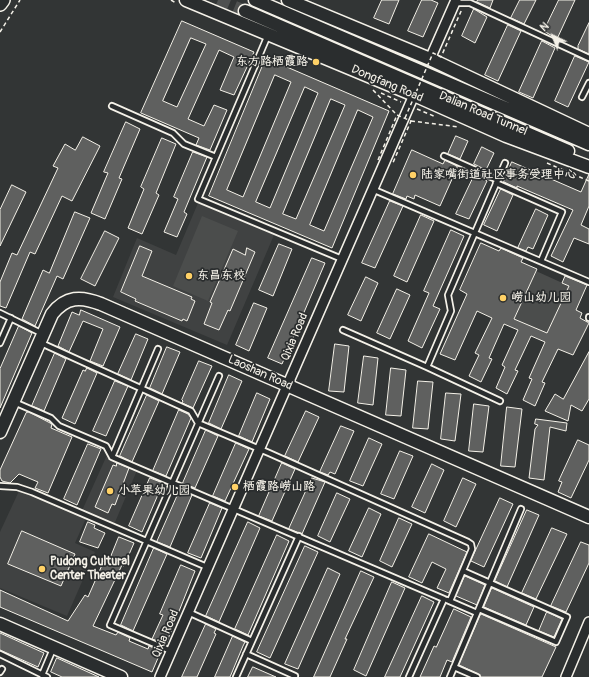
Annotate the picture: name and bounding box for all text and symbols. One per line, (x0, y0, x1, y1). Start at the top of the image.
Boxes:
north arrow (533, 16, 573, 56)
text: N (537, 20, 552, 34)
place label: 东方路栖霞路 (236, 55, 308, 69)
marker: 东方路栖霞路 (311, 57, 321, 67)
street label: Dongfang Road (349, 62, 425, 106)
street label: Dalian Road Tunnel (437, 89, 529, 139)
place label: 陆家嘴街道社区事务受理中心 (421, 168, 577, 182)
marker: 陆家嘴街道社区事务受理中心 (408, 170, 418, 180)
place label: 东昌东校 (197, 269, 245, 283)
marker: 东昌东校 (184, 271, 194, 281)
place label: 崂山幼儿园 (511, 291, 571, 305)
marker: 崂山幼儿园 (498, 293, 508, 303)
street label: Qixia Road (278, 311, 312, 363)
street label: Laoshan Road (225, 352, 295, 394)
place label: 栖霞路崂山路 (243, 480, 315, 494)
marker: 栖霞路崂山路 (230, 482, 240, 492)
place label: 小苹果幼儿园 (118, 484, 190, 498)
marker: 小苹果幼儿园 (105, 486, 115, 496)
place label: Pudong Cultural Center Theater (50, 555, 130, 583)
marker: Pudong Cultural Center Theater (37, 564, 47, 574)
street label: Qixia Road (149, 608, 183, 660)

